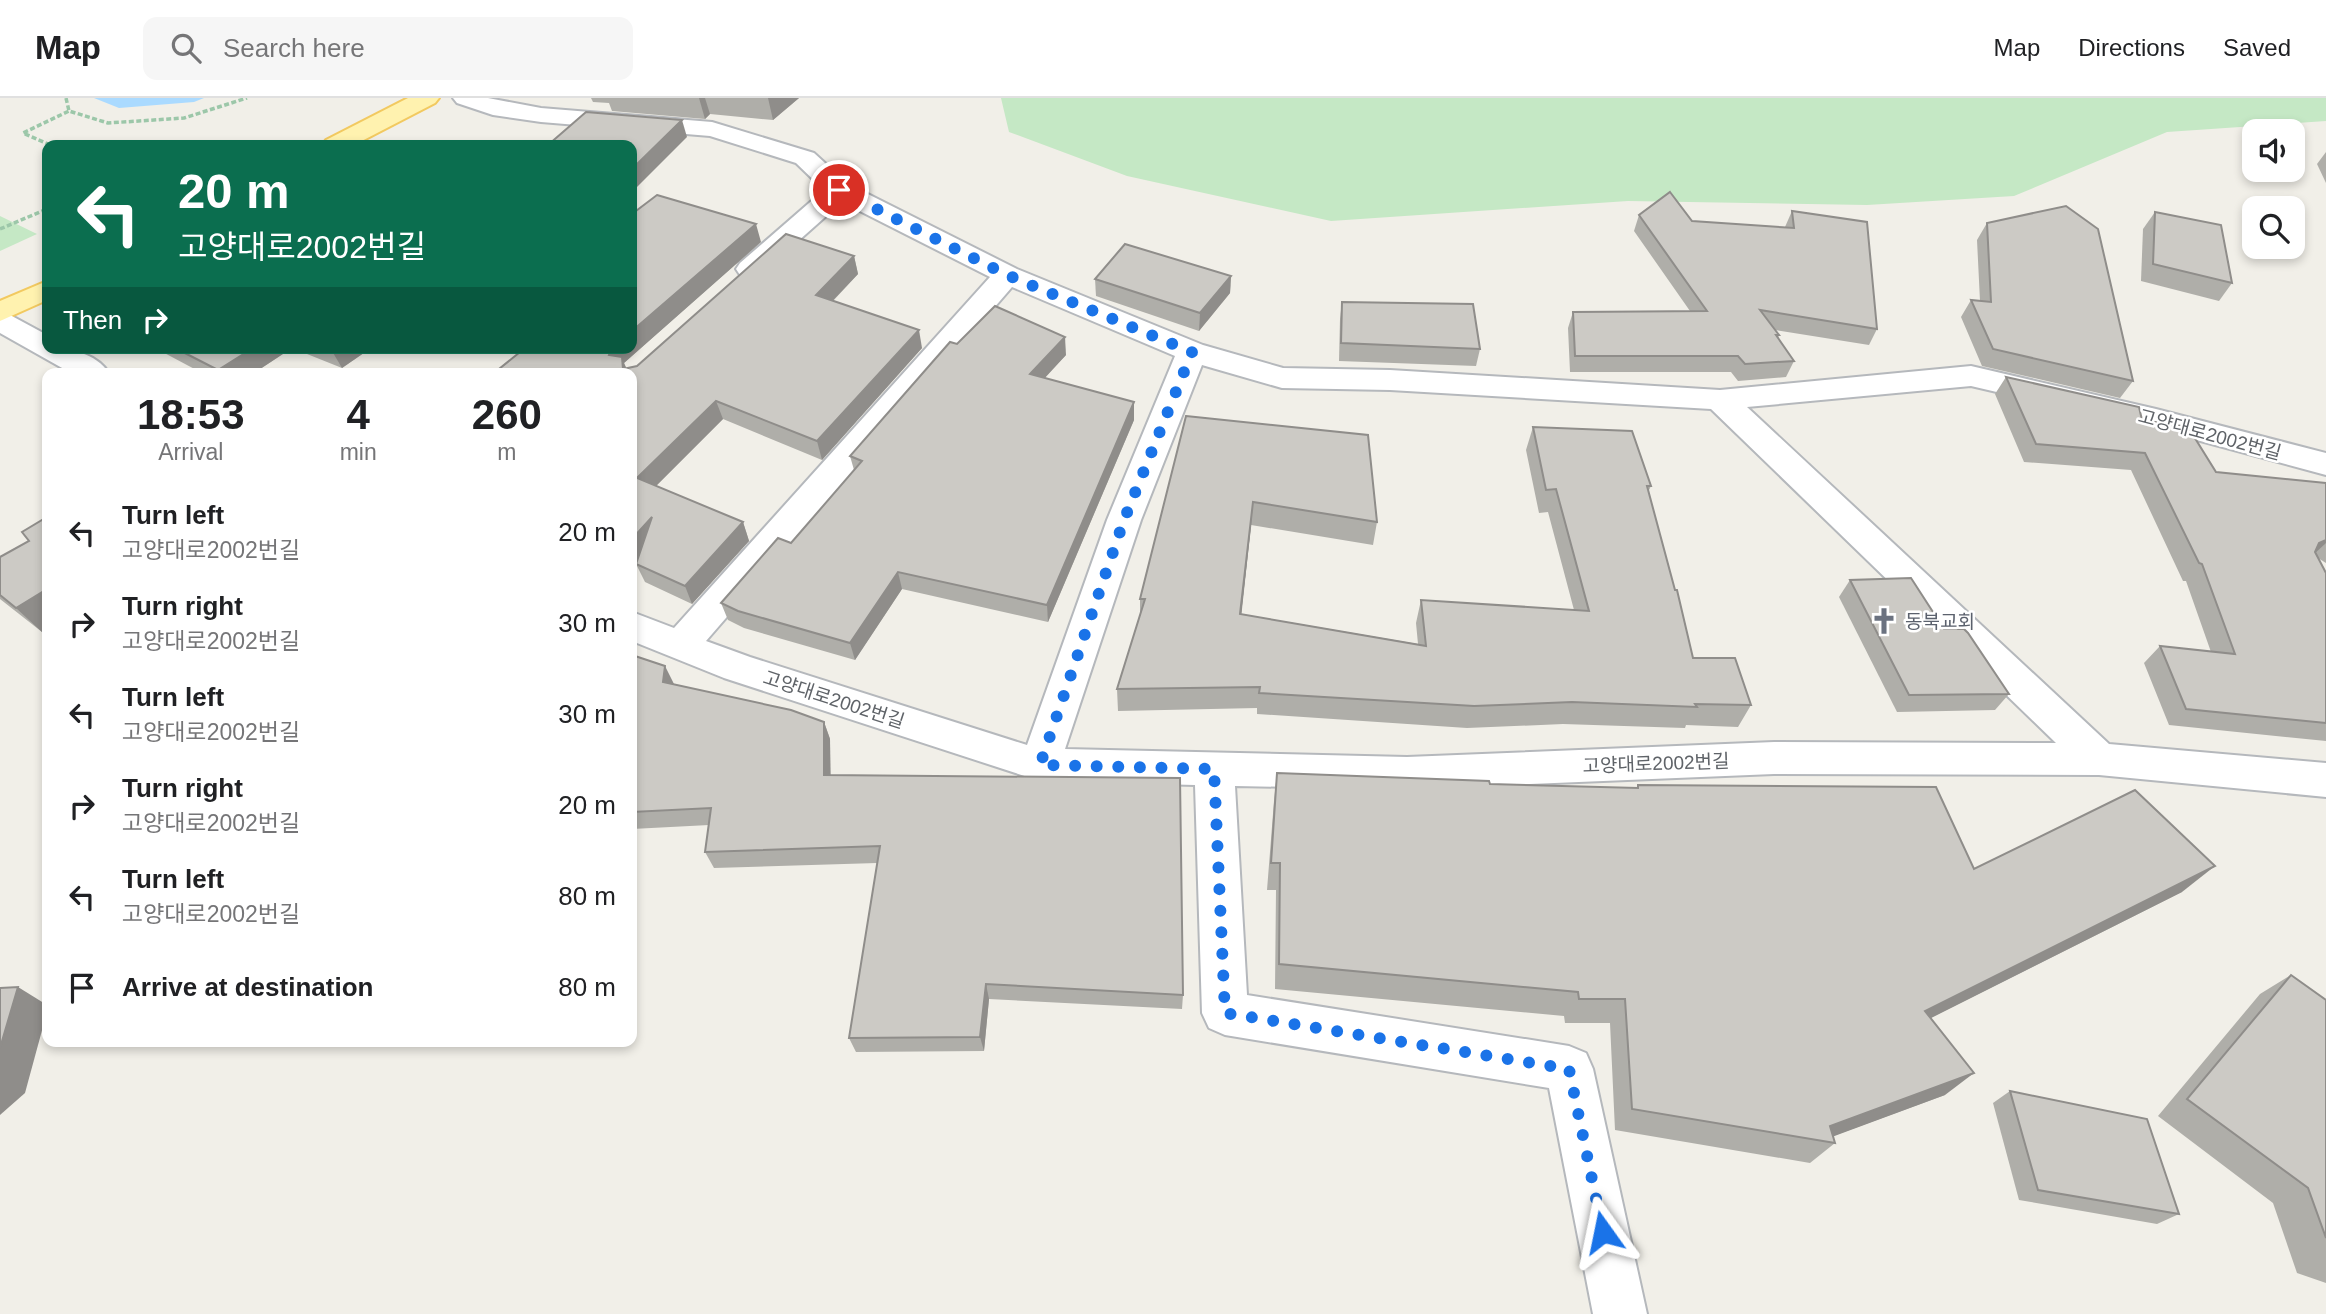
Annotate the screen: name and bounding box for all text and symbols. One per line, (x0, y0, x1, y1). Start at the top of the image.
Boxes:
search box (143, 17, 633, 80)
text: Map (35, 29, 101, 66)
icon: search (167, 29, 205, 67)
text: Search here (223, 33, 365, 63)
text: Map (1994, 34, 2040, 61)
text: Directions (2078, 34, 2185, 61)
text: Saved (2223, 34, 2291, 61)
map controls (2242, 119, 2305, 259)
button: sound (2242, 119, 2305, 182)
pin (809, 160, 869, 220)
text: 20 m (178, 164, 290, 218)
icon: left (63, 168, 154, 259)
icon: arrive (820, 171, 858, 209)
button: search (2242, 196, 2305, 259)
text: 고양대로2002번길 (178, 229, 426, 265)
icon: right (136, 301, 174, 339)
text: Then (63, 305, 122, 335)
text: 18:53 (137, 391, 245, 438)
text: 4 (346, 391, 370, 438)
text: 260 (472, 391, 542, 438)
street label: 고양대로2002번길 (2136, 405, 2284, 464)
text: Arrival (158, 439, 223, 465)
text: min (340, 439, 377, 465)
text: m (497, 439, 516, 465)
text: Turn left (122, 500, 224, 530)
icon: left (63, 514, 101, 552)
text: 20 m (558, 517, 616, 547)
text: 고양대로2002번길 (122, 537, 300, 563)
text: Turn right (122, 591, 243, 621)
icon: right (63, 605, 101, 643)
church icon: 동북교회 (1869, 606, 1899, 636)
text: 30 m (558, 608, 616, 638)
place label: 동북교회 (1905, 611, 1975, 632)
text: 고양대로2002번길 (122, 628, 300, 654)
street label: 고양대로2002번길 (761, 667, 907, 732)
text: Turn left (122, 682, 224, 712)
icon: left (63, 696, 101, 734)
text: 30 m (558, 699, 616, 729)
text: 고양대로2002번길 (122, 719, 300, 745)
street label: 고양대로2002번길 (1582, 750, 1730, 777)
text: Turn right (122, 773, 243, 803)
icon: right (63, 787, 101, 825)
text: 20 m (558, 790, 616, 820)
text: 고양대로2002번길 (122, 810, 300, 836)
text: Turn left (122, 864, 224, 894)
icon: left (63, 878, 101, 916)
text: 80 m (558, 881, 616, 911)
text: 고양대로2002번길 (122, 901, 300, 927)
icon: arrive (63, 969, 101, 1007)
text: Arrive at destination (122, 972, 373, 1002)
text: 80 m (558, 972, 616, 1002)
position arrow (1566, 1195, 1640, 1269)

